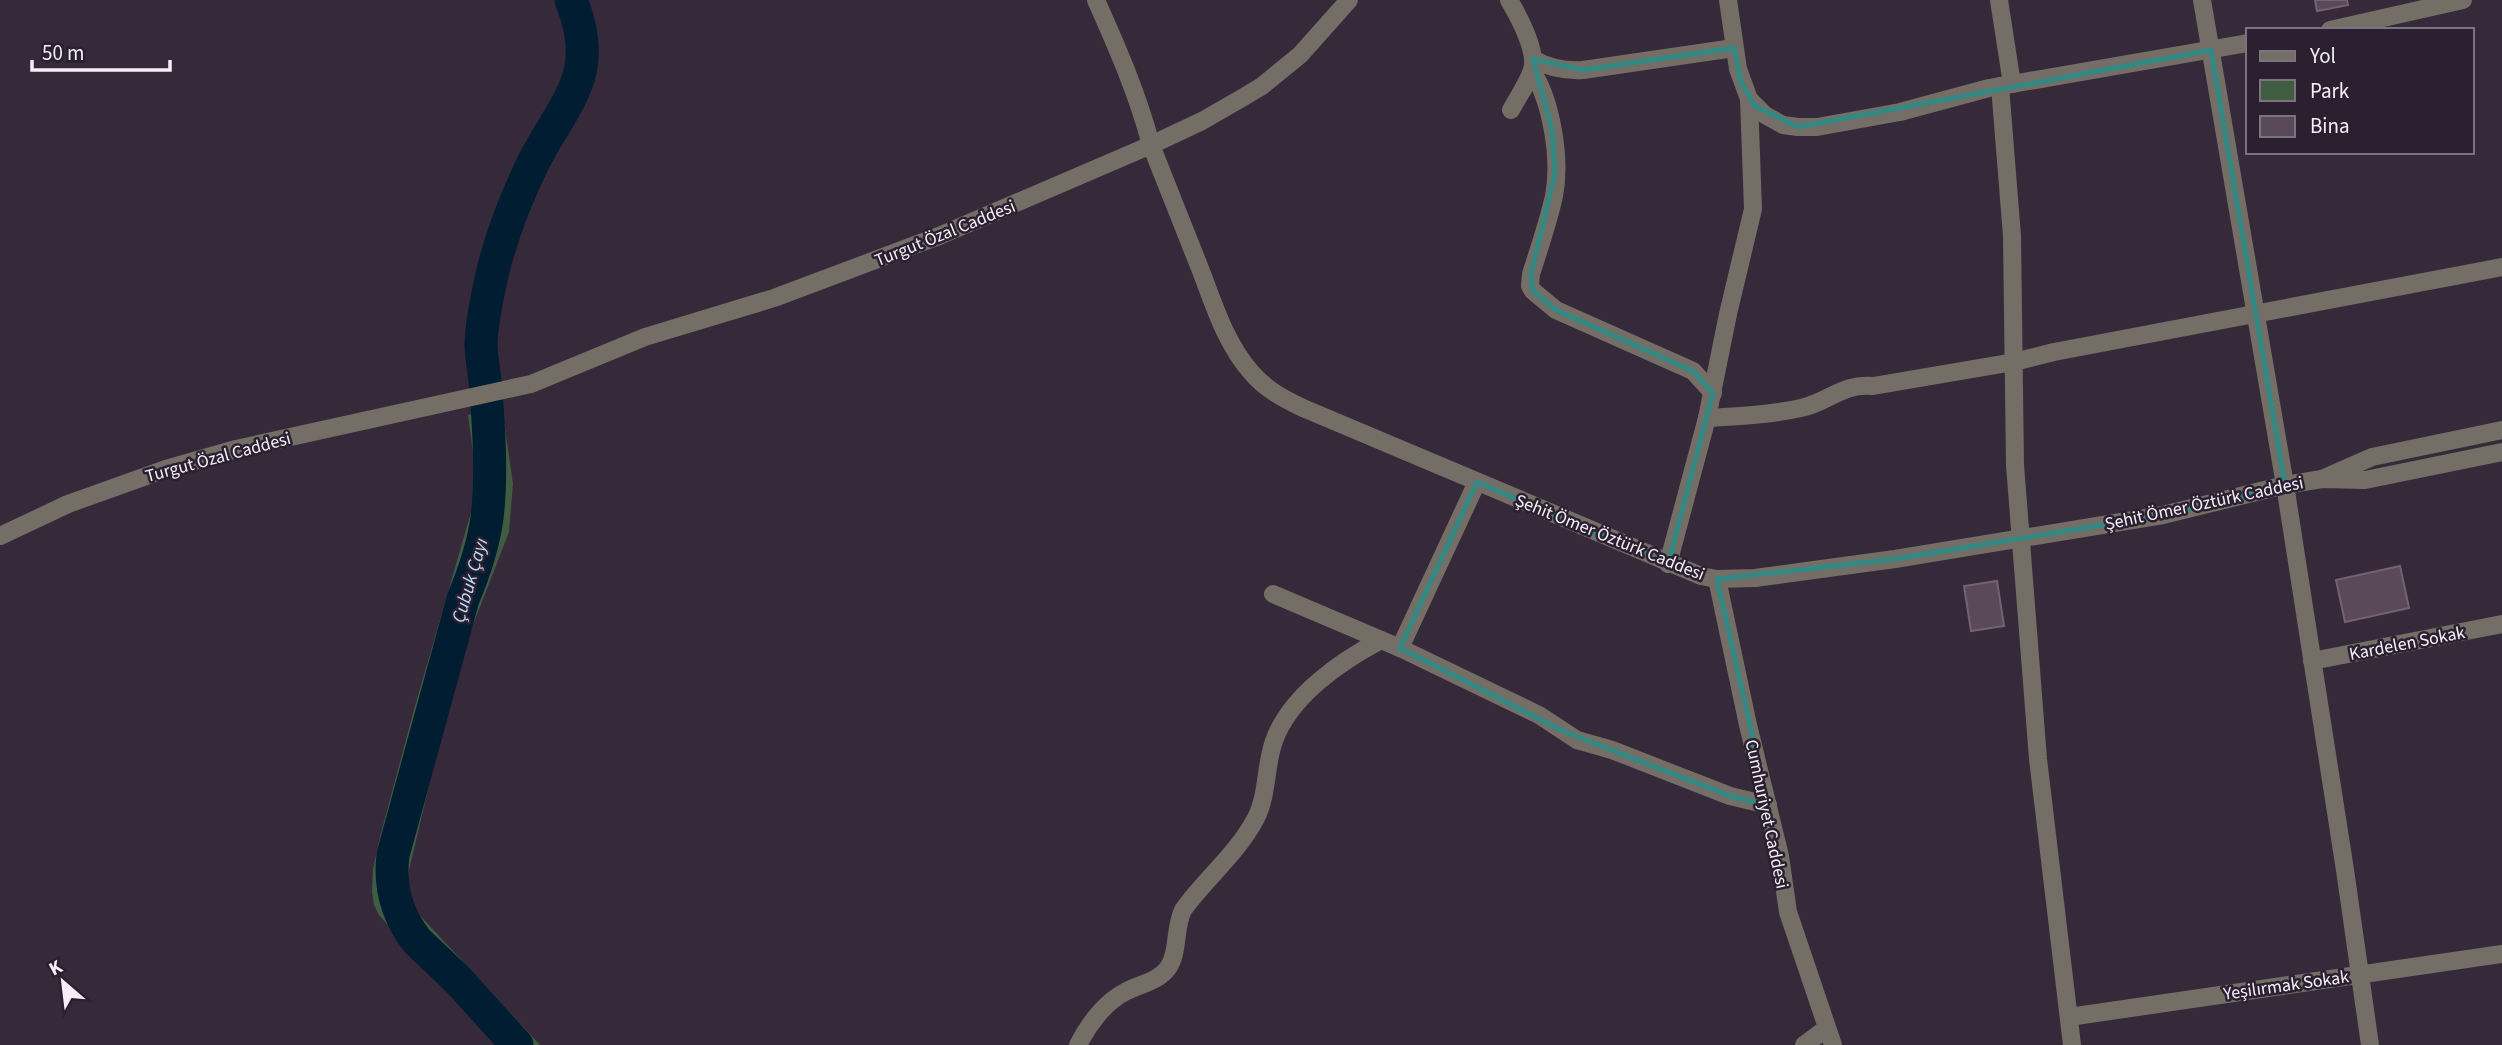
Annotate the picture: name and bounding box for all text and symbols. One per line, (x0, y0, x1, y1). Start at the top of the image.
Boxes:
scale bar (32, 28, 170, 72)
legend (2246, 28, 2474, 154)
text: 50 m (42, 38, 84, 68)
text: Yol (2309, 41, 2336, 71)
text: Park (2310, 76, 2350, 106)
text: Bina (2310, 111, 2350, 141)
street label: Turgut Özal Caddesi (871, 194, 1019, 273)
street label: Turgut Özal Caddesi (143, 426, 294, 489)
street label: Şehit Ömer Öztürk Caddesi (2103, 470, 2306, 537)
street label: Şehit Ömer Öztürk Caddesi (1511, 488, 1708, 587)
water label: Çubuk Çayı (446, 535, 495, 626)
street label: Kardelen Sokak (2347, 620, 2467, 667)
street label: Cumhuriyet Caddesi (1738, 737, 1795, 891)
north arrow (28, 947, 98, 1017)
text: K (44, 954, 68, 983)
street label: Yeşilırmak Sokak (2221, 964, 2351, 1007)

